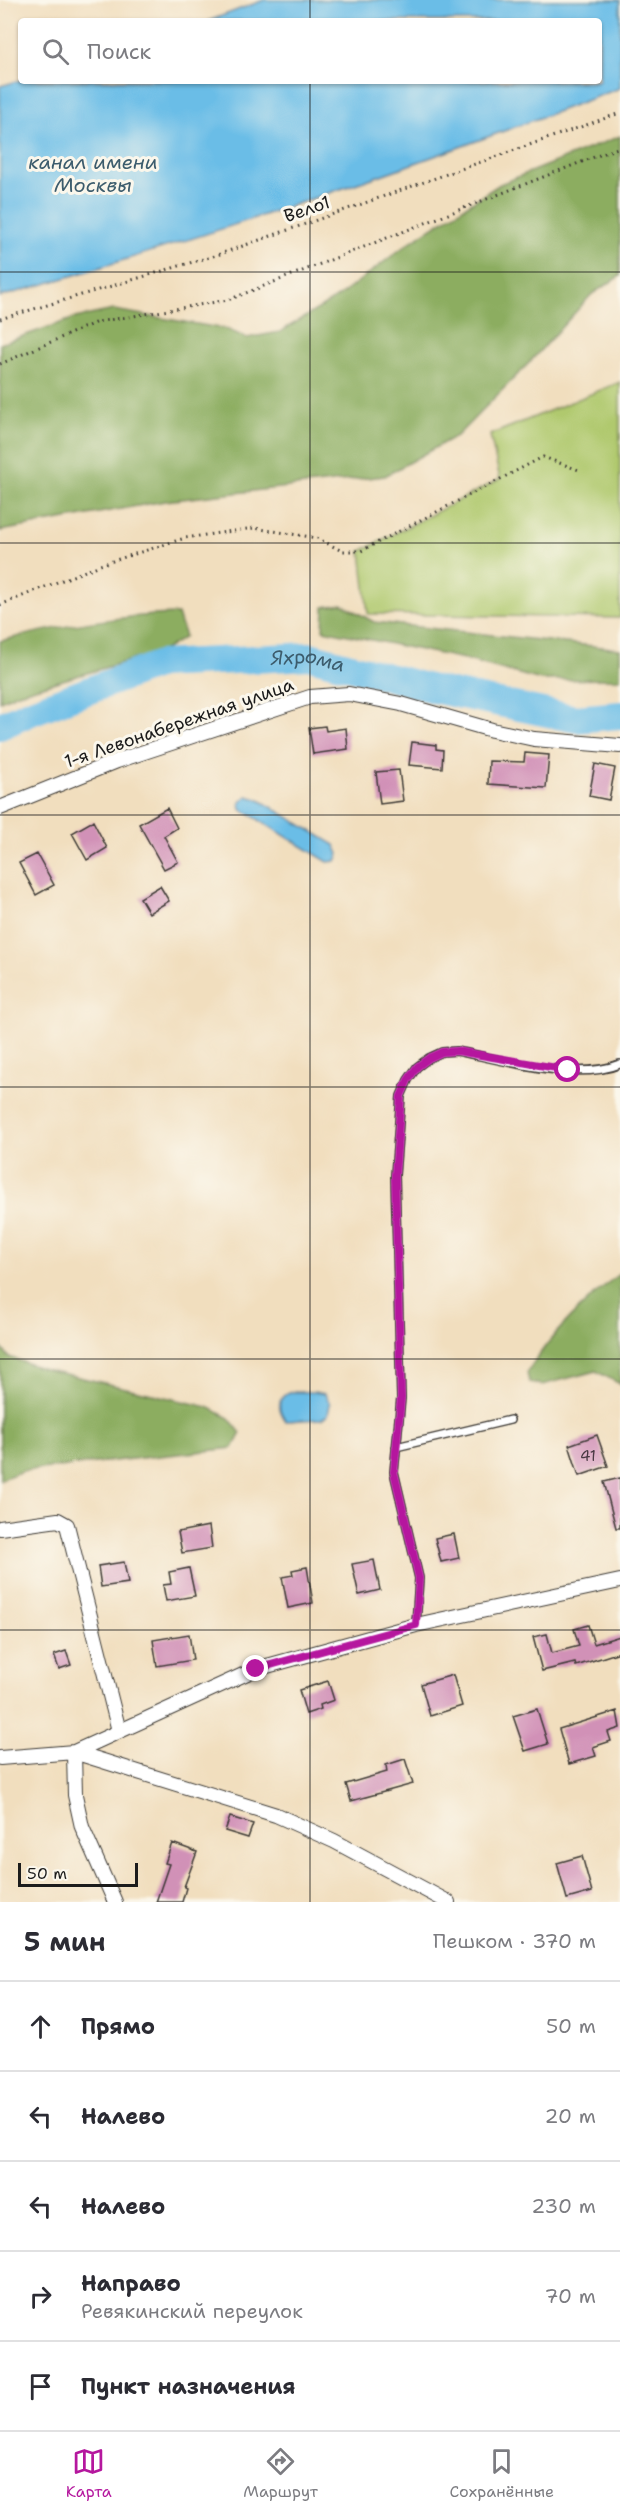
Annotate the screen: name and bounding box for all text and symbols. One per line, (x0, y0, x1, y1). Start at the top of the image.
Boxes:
search box (18, 18, 602, 84)
icon: search (39, 35, 72, 68)
text: Поиск (87, 37, 151, 66)
water label: канал имени Москвы (28, 149, 158, 198)
street label: Вело1 (281, 190, 333, 228)
water label: Яхрома (269, 642, 348, 678)
street label: 1-я Левонабережная улица (61, 672, 297, 774)
route start (554, 1056, 580, 1082)
house number: 41 (580, 1446, 596, 1466)
route end (242, 1655, 268, 1681)
scale bar (18, 1860, 138, 1888)
text: 50 m (27, 1863, 67, 1884)
text: 5 мин (24, 1924, 105, 1959)
text: Пешком · 370 m (433, 1928, 596, 1954)
icon: ahead (24, 2010, 57, 2043)
text: Прямо (81, 2012, 155, 2041)
text: 50 m (546, 2013, 596, 2039)
icon: left (24, 2100, 57, 2133)
text: Налево (81, 2102, 165, 2131)
text: 20 m (545, 2103, 596, 2129)
icon: left (24, 2190, 57, 2223)
text: Налево (81, 2192, 165, 2221)
text: 230 m (531, 2193, 596, 2219)
text: Направо (81, 2269, 181, 2298)
icon: right (24, 2280, 57, 2313)
text: 70 m (544, 2283, 596, 2309)
text: Ревякинский переулок (81, 2298, 303, 2324)
icon: arrive (24, 2370, 57, 2403)
text: Пункт назначения (81, 2372, 295, 2401)
tab: Карта (66, 2445, 112, 2502)
tab: Маршрут (243, 2445, 318, 2502)
tab: Сохранённые (450, 2445, 554, 2502)

